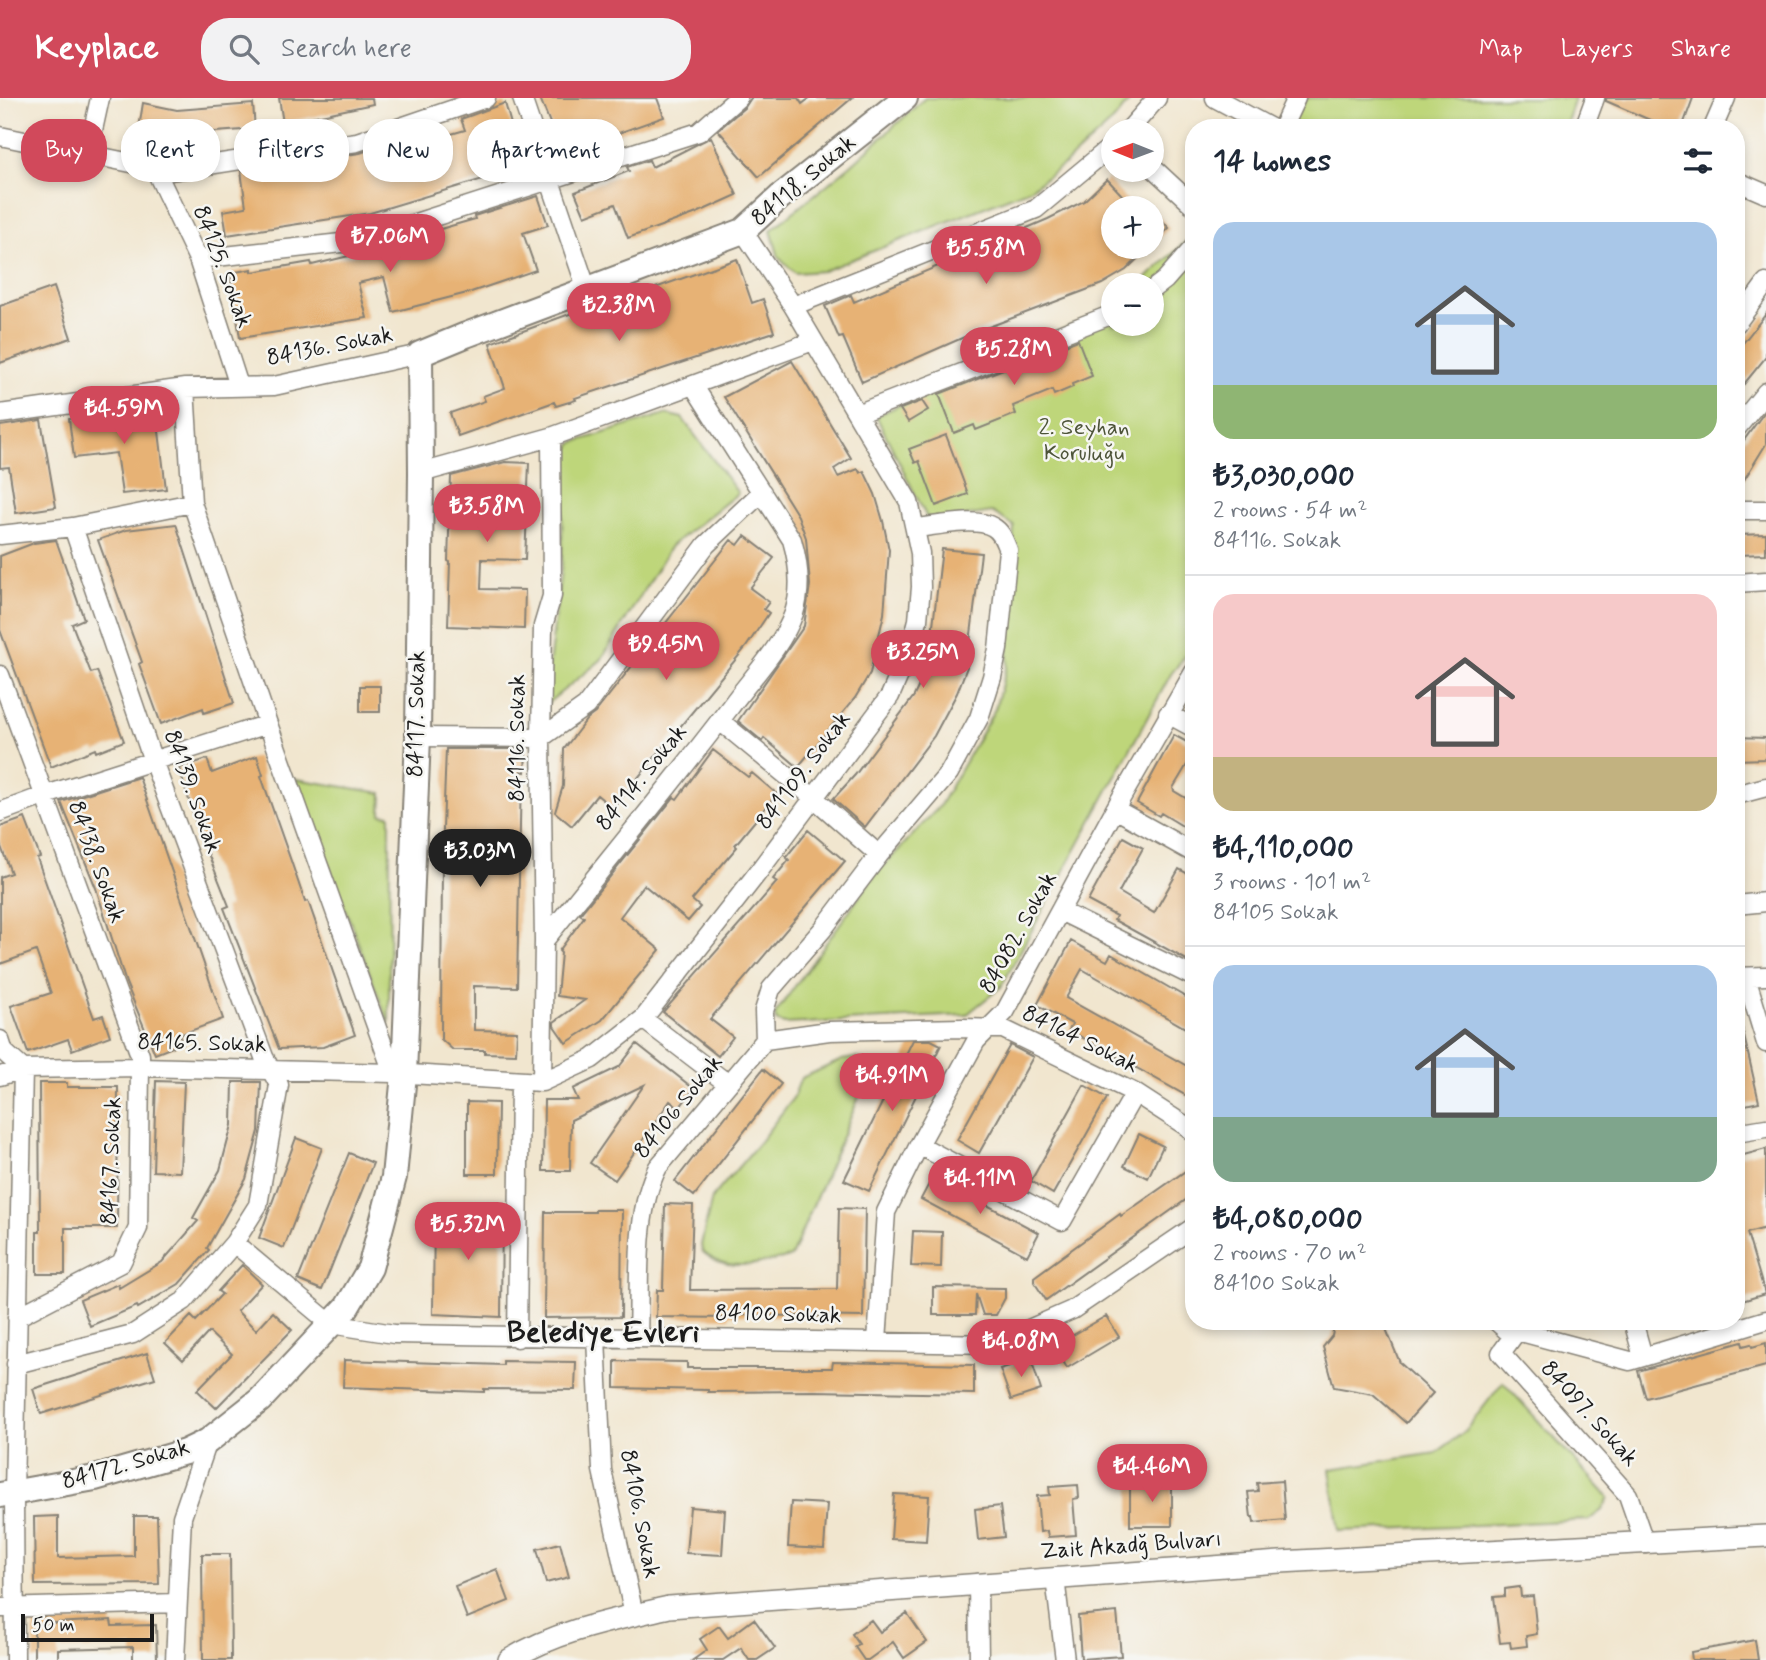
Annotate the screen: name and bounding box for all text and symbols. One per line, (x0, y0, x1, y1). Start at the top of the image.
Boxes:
search box (201, 18, 691, 81)
text: Keyplace (35, 27, 159, 71)
icon: search (225, 30, 263, 68)
text: Search here (281, 32, 412, 66)
text: Map (1479, 34, 1523, 65)
text: Layers (1561, 34, 1633, 65)
text: Share (1671, 34, 1731, 65)
chip: Buy (21, 119, 107, 182)
chip: Rent (121, 119, 220, 182)
chip: Filters (234, 119, 349, 182)
chip: New (363, 119, 453, 182)
chip: Apartment (467, 119, 624, 182)
north arrow (1101, 119, 1164, 182)
map controls (1101, 119, 1164, 336)
street label: 84118. Sokak (745, 128, 863, 234)
text: 14 homes (1213, 142, 1331, 181)
icon: filters (1679, 142, 1717, 180)
button: + (1101, 196, 1164, 259)
street label: 84125. Sokak (185, 202, 259, 332)
pin: ₺7.06M (333, 214, 447, 274)
text: ₺7.06M (351, 222, 429, 252)
pin: ₺5.58M (929, 226, 1043, 286)
text: ₺5.58M (947, 234, 1025, 264)
icon: home (1402, 267, 1528, 393)
button: − (1101, 273, 1164, 336)
pin: ₺2.38M (562, 284, 676, 343)
text: ₺2.38M (583, 291, 655, 321)
street label: 84136. Sokak (264, 320, 396, 374)
pin: ₺5.28M (957, 328, 1071, 387)
text: ₺5.28M (976, 335, 1052, 365)
pin: ₺4.59M (67, 386, 181, 446)
text: ₺4.59M (84, 394, 164, 424)
park label: 2. Seyhan Koruluğu (1038, 413, 1130, 469)
text: ₺3,030,000 (1213, 457, 1355, 496)
pin: ₺3.58M (430, 484, 544, 544)
text: ₺3.58M (450, 492, 524, 522)
text: 2 rooms · 54 m² (1213, 496, 1367, 526)
text: 84116. Sokak (1213, 526, 1341, 556)
pin: ₺9.45M (609, 622, 723, 682)
text: ₺9.45M (628, 630, 704, 660)
pin: ₺3.25M (866, 630, 980, 690)
text: ₺3.25M (887, 638, 959, 668)
icon: home (1402, 639, 1528, 765)
street label: 84117. Sokak (401, 650, 433, 778)
street label: 84116. Sokak (503, 674, 533, 802)
street label: 841109. Sokak (750, 706, 858, 836)
street label: 84114. Sokak (590, 718, 694, 838)
street label: 84139. Sokak (156, 726, 228, 858)
street label: 84138. Sokak (60, 797, 132, 927)
text: ₺4,110,000 (1213, 829, 1354, 868)
pin: ₺3.03M (423, 830, 537, 889)
text: ₺3.03M (444, 837, 516, 867)
street label: 84082. Sokak (973, 867, 1065, 999)
text: 3 rooms · 101 m² (1213, 868, 1371, 898)
text: 84105 Sokak (1213, 898, 1338, 928)
street label: 84164 Sokak (1017, 999, 1143, 1081)
icon: home (1402, 1010, 1528, 1136)
street label: 84165. Sokak (137, 1028, 267, 1060)
street label: 84106 Sokak (628, 1049, 730, 1165)
pin: ₺4.91M (835, 1054, 949, 1113)
text: ₺4.91M (856, 1061, 928, 1091)
street label: 84167. Sokak (95, 1096, 129, 1226)
pin: ₺4.11M (923, 1156, 1037, 1216)
text: ₺4.11M (944, 1164, 1016, 1194)
text: ₺4,080,000 (1213, 1200, 1363, 1239)
pin: ₺5.32M (411, 1202, 525, 1262)
text: ₺5.32M (431, 1210, 505, 1240)
text: 2 rooms · 70 m² (1213, 1239, 1367, 1269)
text: 84100 Sokak (1213, 1269, 1339, 1299)
street label: 84100 Sokak (715, 1299, 841, 1331)
district label: Belediye Evleri (507, 1313, 699, 1352)
pin: ₺4.08M (964, 1320, 1078, 1379)
text: ₺4.08M (983, 1327, 1059, 1357)
street label: 84097. Sokak (1533, 1355, 1645, 1473)
street label: 84172. Sokak (59, 1433, 193, 1497)
pin: ₺4.46M (1095, 1444, 1209, 1504)
street label: 84106. Sokak (612, 1447, 666, 1581)
text: ₺4.46M (1113, 1452, 1191, 1482)
street label: Zait Akadğ Bulvarı (1039, 1525, 1223, 1567)
scale bar (21, 1611, 154, 1643)
text: 50 m (32, 1613, 75, 1638)

